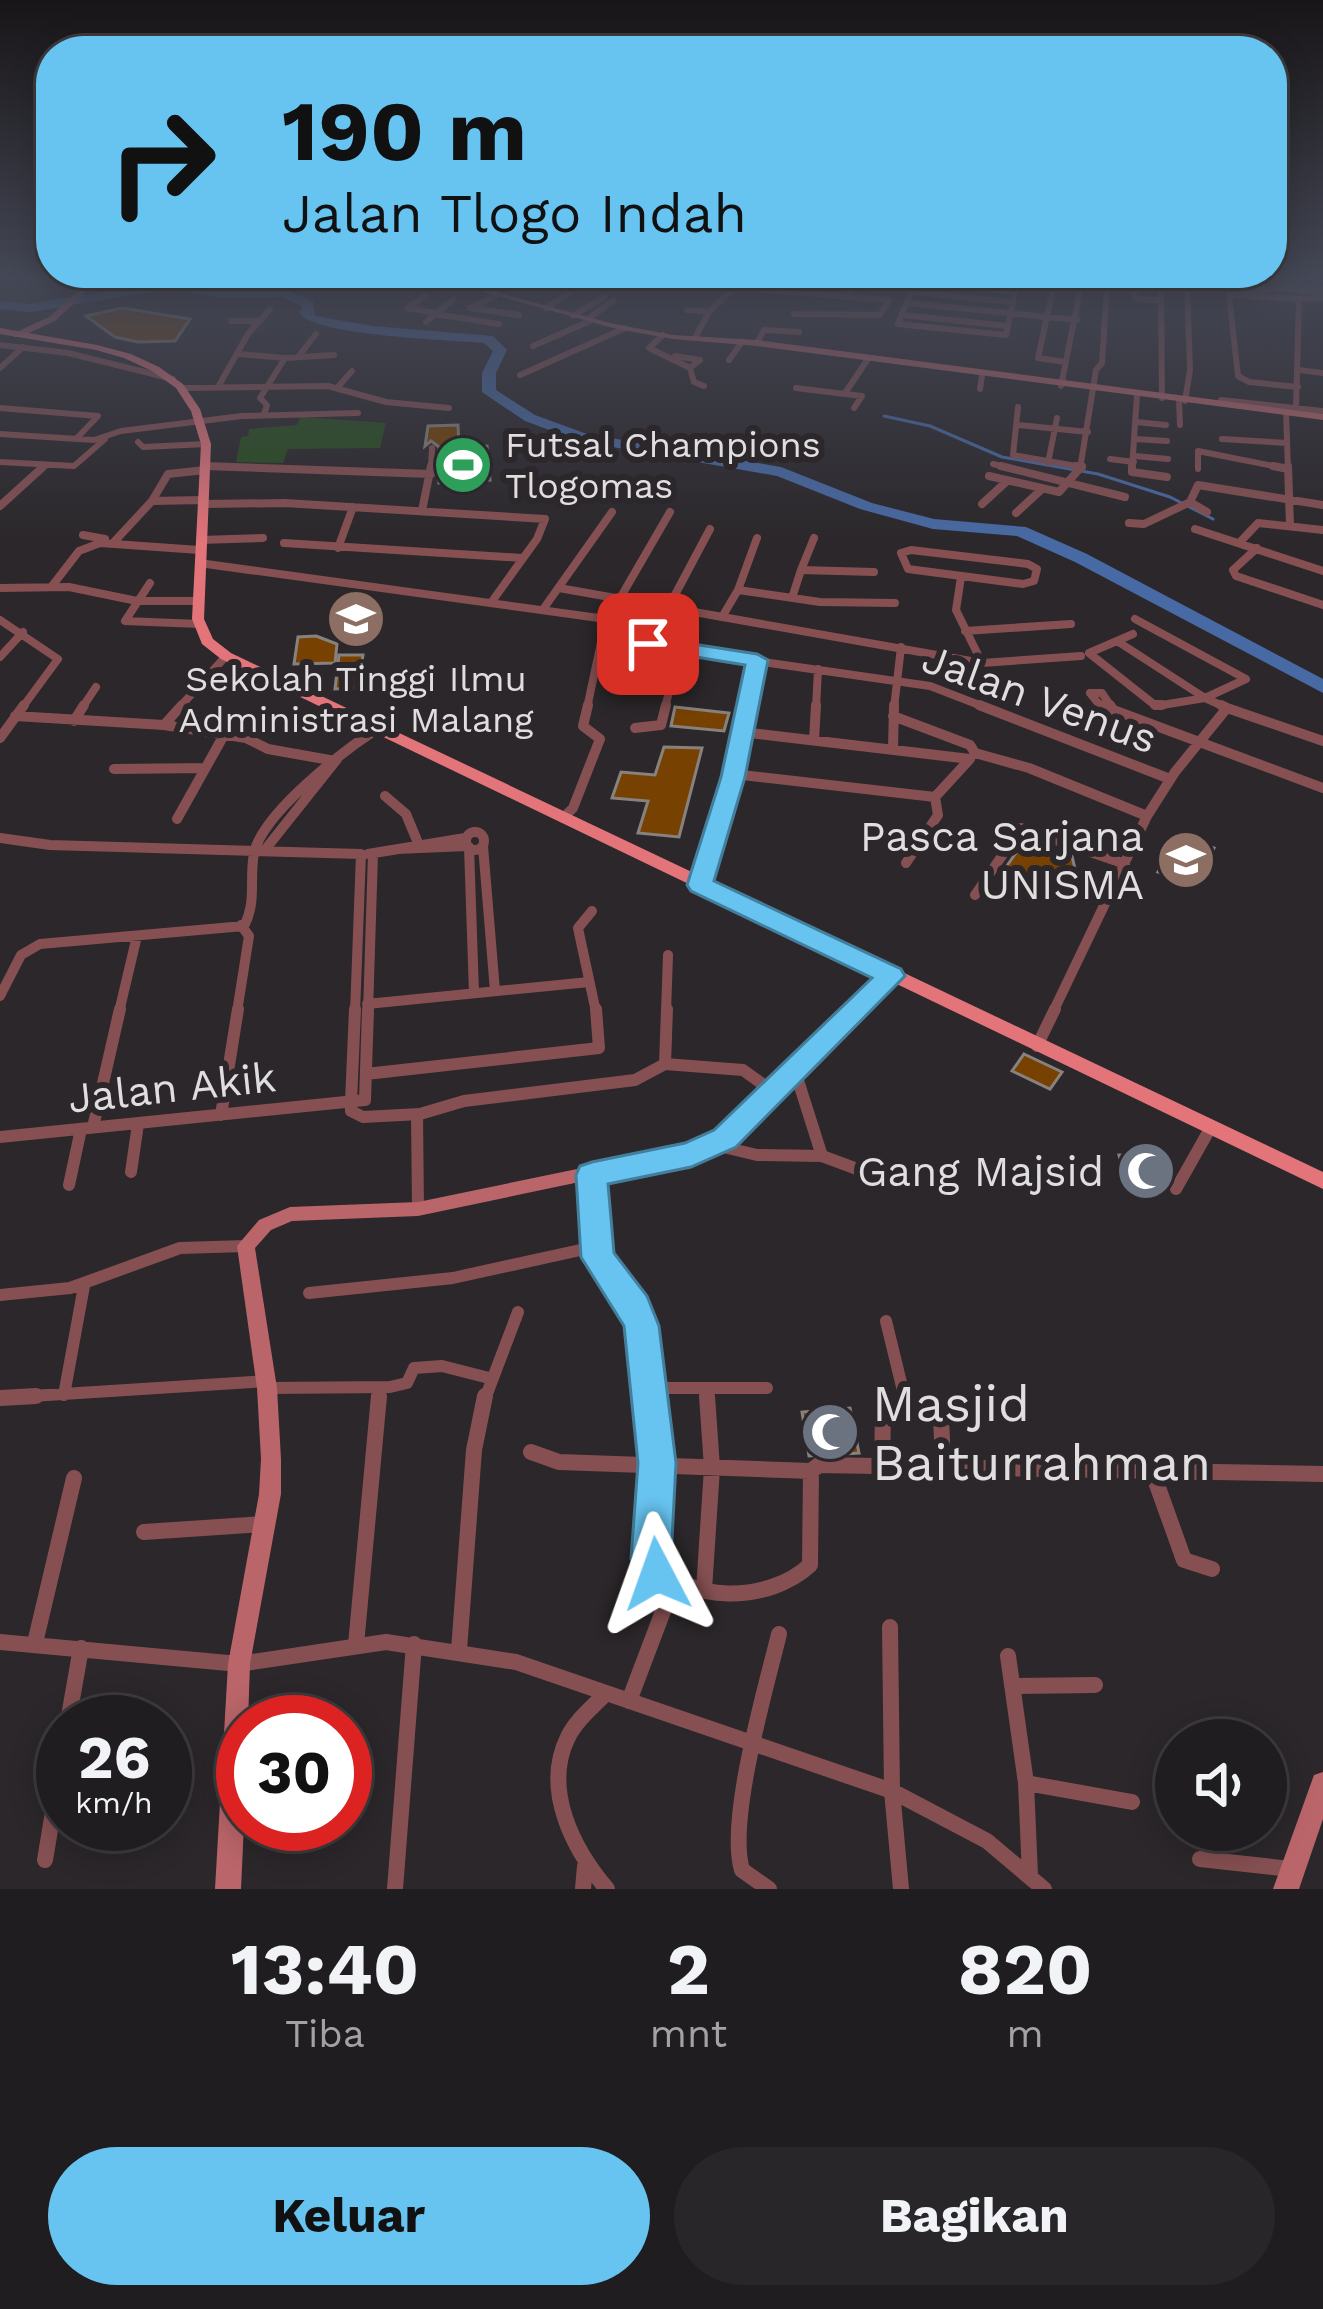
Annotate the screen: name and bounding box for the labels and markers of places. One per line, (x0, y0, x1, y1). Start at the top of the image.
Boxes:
place label: Futsal Champions Tlogomas (505, 424, 821, 507)
sports icon: Futsal Champions Tlogomas (432, 434, 494, 496)
school or university icon: Sekolah Tinggi Ilmu Administrasi Malang (325, 588, 387, 650)
pin (597, 593, 699, 695)
place label: Sekolah Tinggi Ilmu Administrasi Malang (179, 658, 534, 741)
place label: Pasca Sarjana UNISMA (860, 812, 1144, 909)
school or university icon: Pasca Sarjana UNISMA (1155, 829, 1217, 891)
mosque icon: Gang Majsid (1115, 1140, 1177, 1202)
place label: Gang Majsid (857, 1147, 1104, 1196)
place label: Masjid Baiturrahman (872, 1374, 1211, 1492)
mosque icon: Masjid Baiturrahman (799, 1401, 861, 1463)

